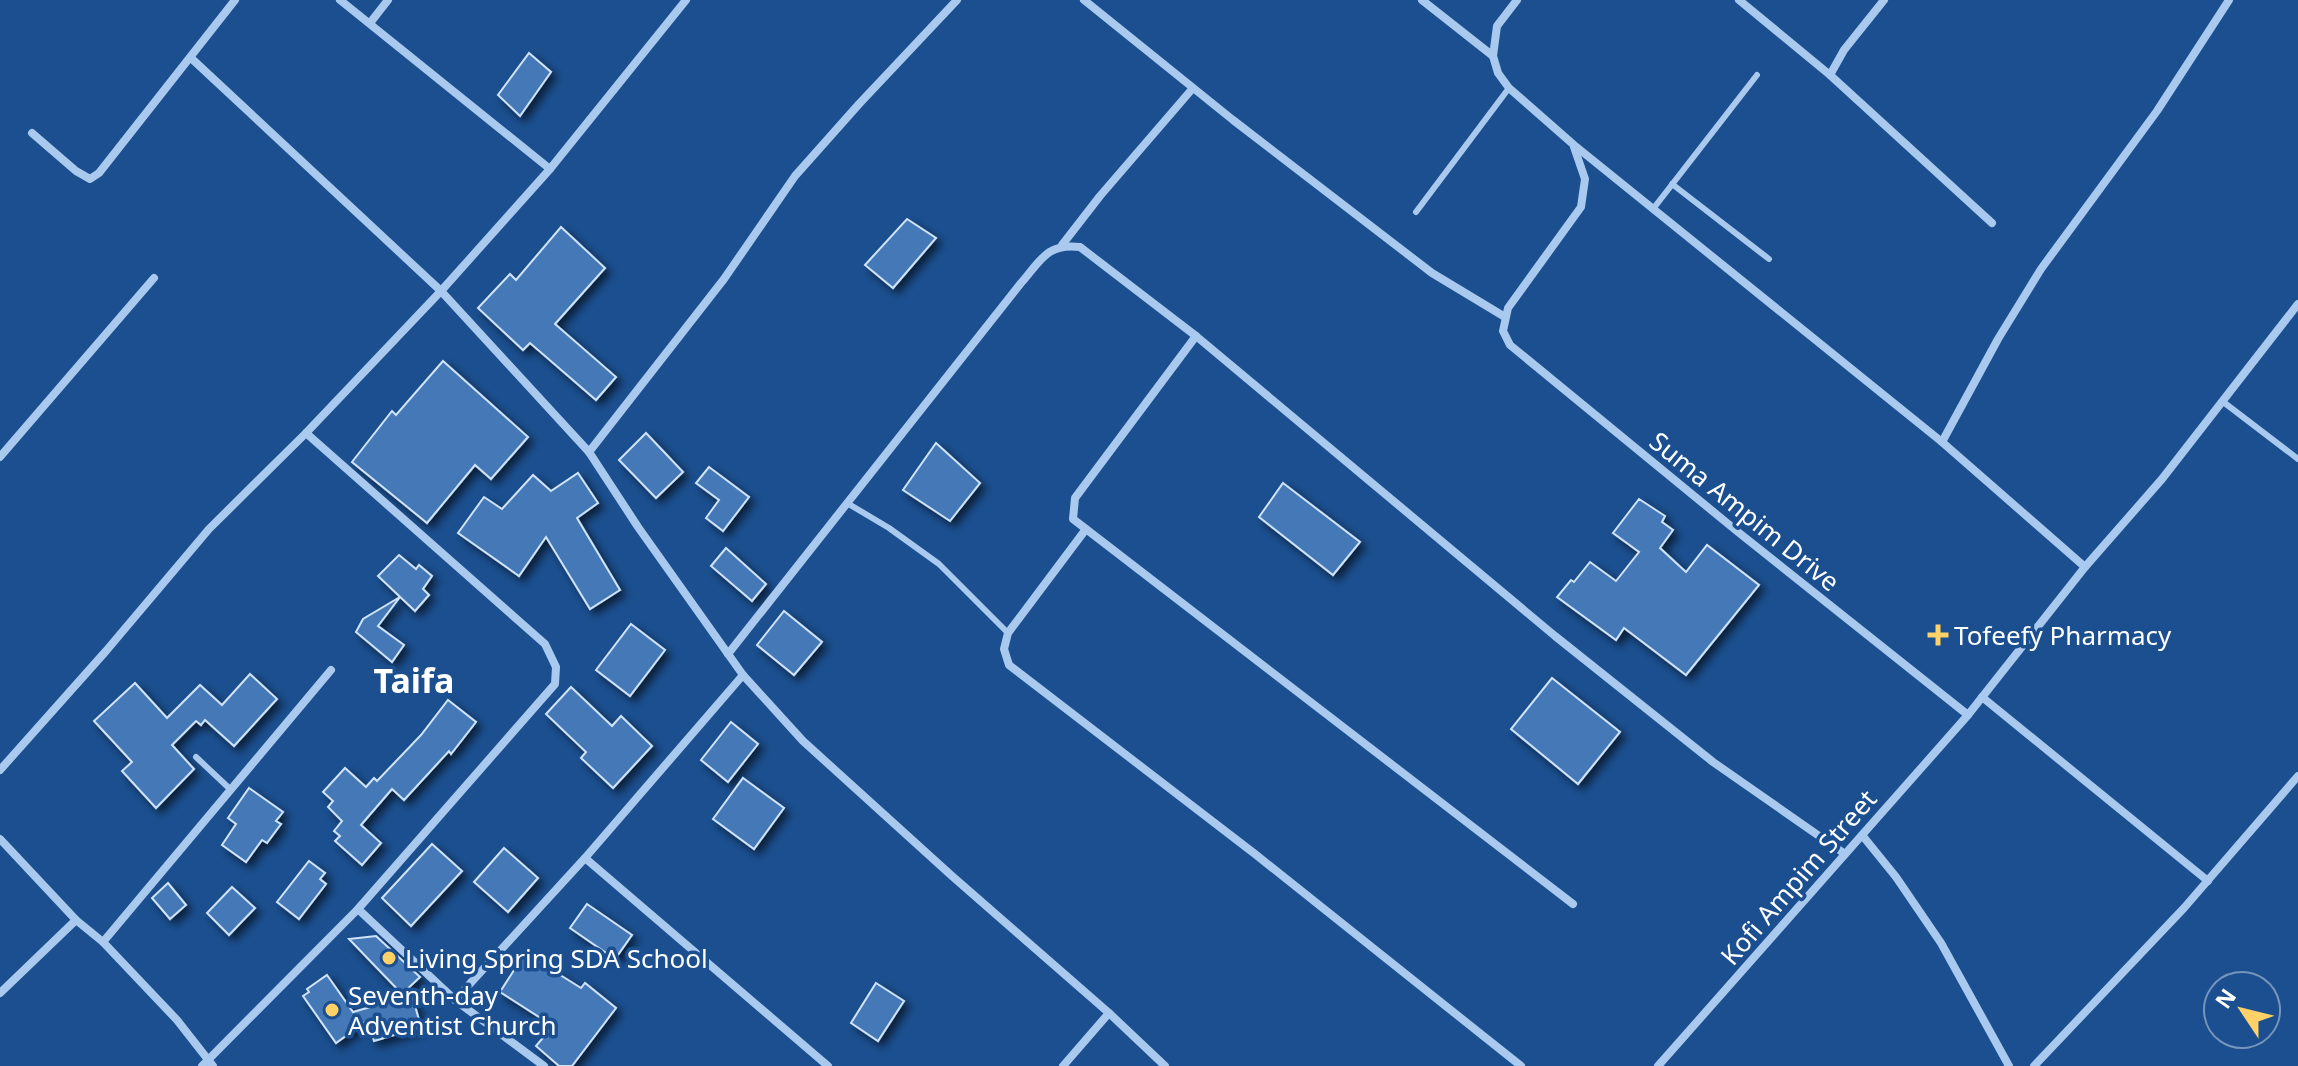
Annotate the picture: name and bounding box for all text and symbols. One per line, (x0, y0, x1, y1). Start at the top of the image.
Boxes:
street label: Suma Ampim Drive (1642, 423, 1848, 599)
place label: Tofeefy Pharmacy (1954, 617, 2172, 653)
marker: Tofeefy Pharmacy (1929, 626, 1947, 644)
district label: Taifa (374, 657, 454, 703)
street label: Kofi Ampim Street (1712, 782, 1884, 972)
place label: Living Spring SDA School (405, 940, 708, 976)
marker: Living Spring SDA School (380, 949, 398, 967)
north arrow (2202, 970, 2282, 1050)
place label: Seventh-day Adventist Church (348, 977, 557, 1043)
text: N (2207, 982, 2242, 1014)
marker: Seventh-day Adventist Church (323, 1001, 341, 1019)

